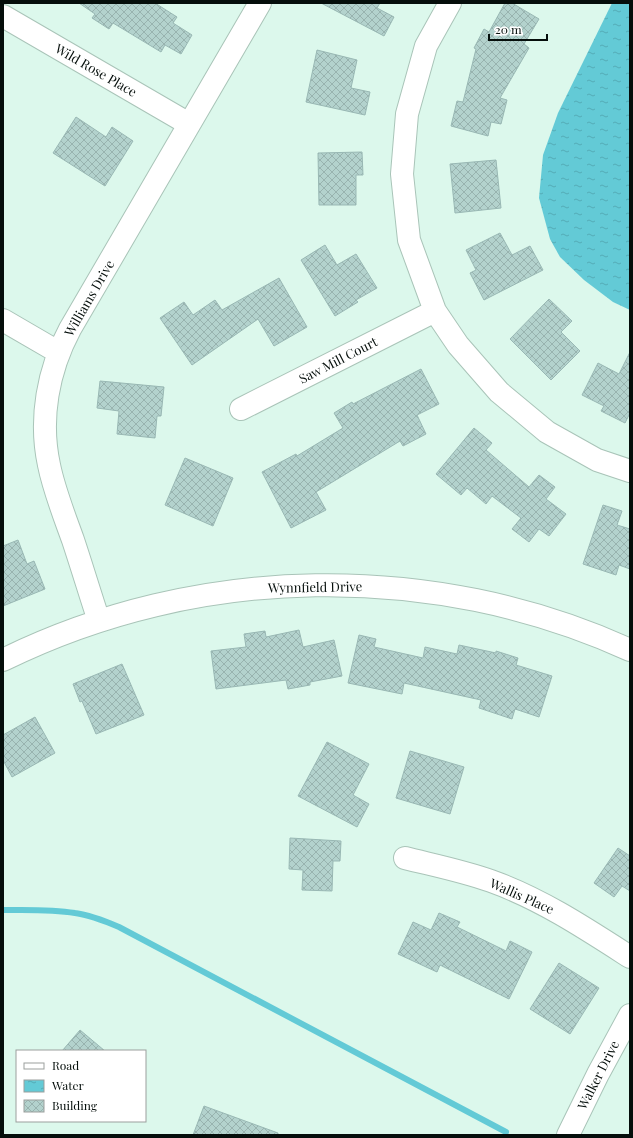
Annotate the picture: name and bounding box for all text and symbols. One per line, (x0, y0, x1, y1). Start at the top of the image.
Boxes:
scale bar (489, 16, 547, 42)
text: 20 m (495, 21, 522, 37)
street label: Wild Rose Place (52, 39, 140, 100)
street label: Williams Drive (59, 256, 117, 340)
street label: Saw Mill Court (296, 332, 380, 387)
street label: Wynnfield Drive (267, 577, 363, 596)
street label: Wallis Place (487, 873, 557, 917)
street label: Walker Drive (572, 1037, 622, 1113)
legend (16, 1050, 146, 1122)
text: Road (52, 1057, 79, 1073)
text: Water (51, 1077, 85, 1093)
text: Building (52, 1097, 98, 1113)

